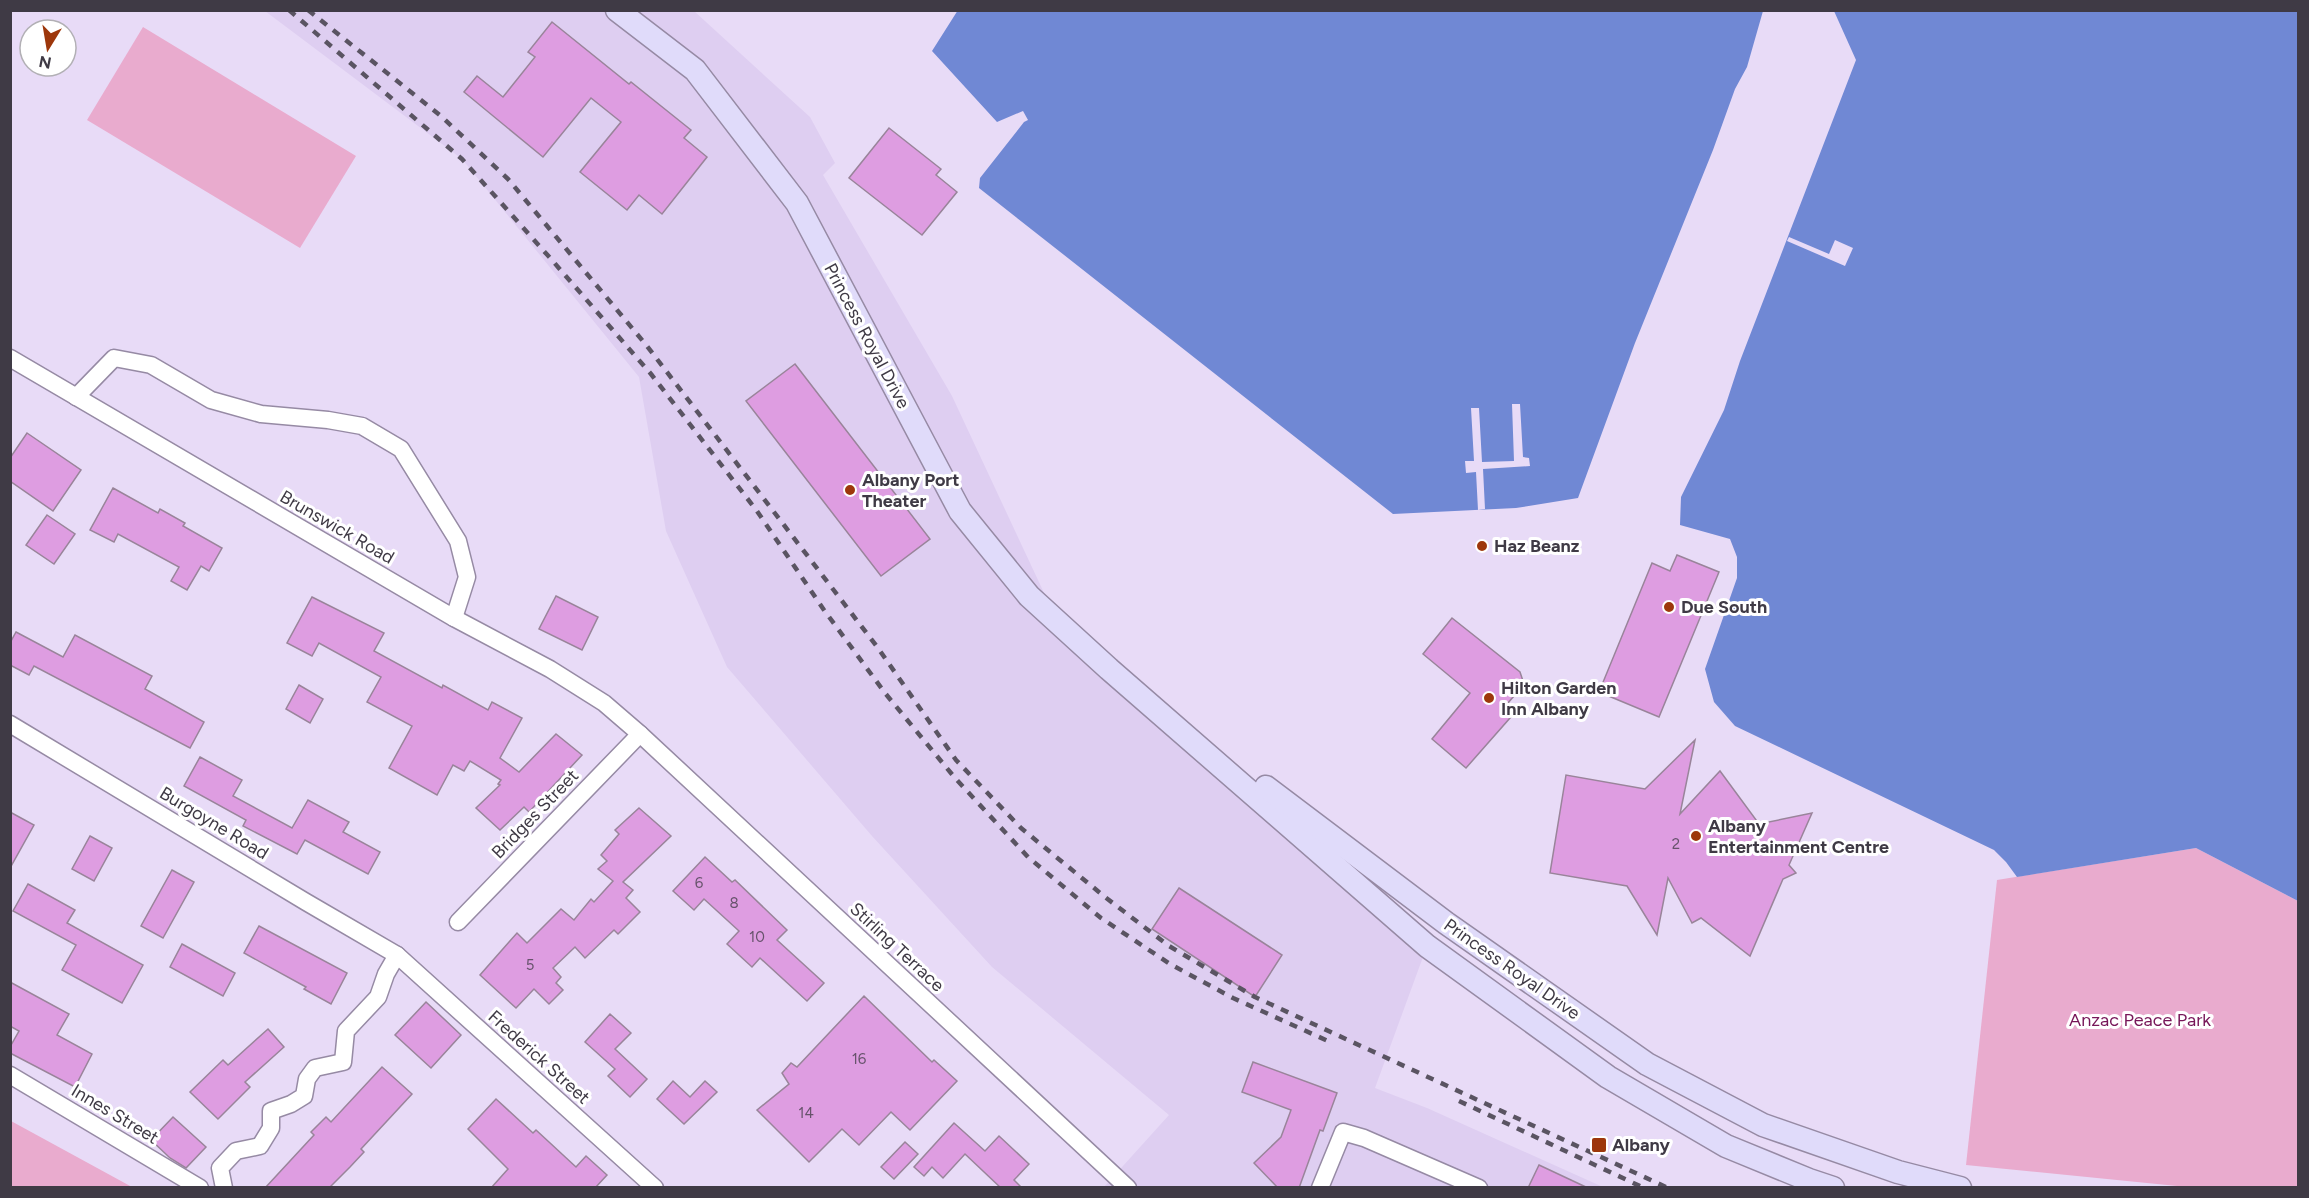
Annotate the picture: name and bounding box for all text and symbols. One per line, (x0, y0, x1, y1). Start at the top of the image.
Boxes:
north arrow (18, 18, 78, 78)
text: N (37, 52, 53, 73)
street label: Princess Royal Drive (819, 260, 915, 413)
place label: Albany Port Theater (862, 469, 959, 512)
marker: Albany Port Theater (843, 483, 857, 497)
street label: Brunswick Road (276, 485, 398, 569)
place label: Haz Beanz (1494, 535, 1580, 557)
marker: Haz Beanz (1475, 539, 1489, 553)
place label: Due South (1681, 596, 1767, 618)
marker: Due South (1662, 600, 1676, 614)
place label: Hilton Garden Inn Albany (1501, 677, 1616, 720)
marker: Hilton Garden Inn Albany (1482, 691, 1496, 705)
street label: Bridges Street (487, 765, 583, 863)
street label: Burgoyne Road (156, 782, 272, 864)
place label: Albany Entertainment Centre (1708, 815, 1889, 858)
marker: Albany Entertainment Centre (1689, 829, 1703, 843)
house number: 2 (1672, 835, 1680, 853)
house number: 6 (695, 874, 704, 892)
house number: 8 (729, 894, 739, 912)
street label: Stirling Terrace (845, 898, 949, 996)
street label: Princess Royal Drive (1440, 914, 1585, 1024)
house number: 10 (749, 928, 765, 946)
house number: 5 (526, 956, 534, 974)
street label: Frederick Street (484, 1006, 595, 1109)
park label: Anzac Peace Park (2069, 1009, 2211, 1031)
house number: 16 (852, 1050, 867, 1068)
street label: Innes Street (67, 1079, 163, 1149)
house number: 14 (798, 1104, 814, 1122)
place label: Albany (1612, 1134, 1671, 1156)
marker: Albany (1590, 1136, 1608, 1154)

